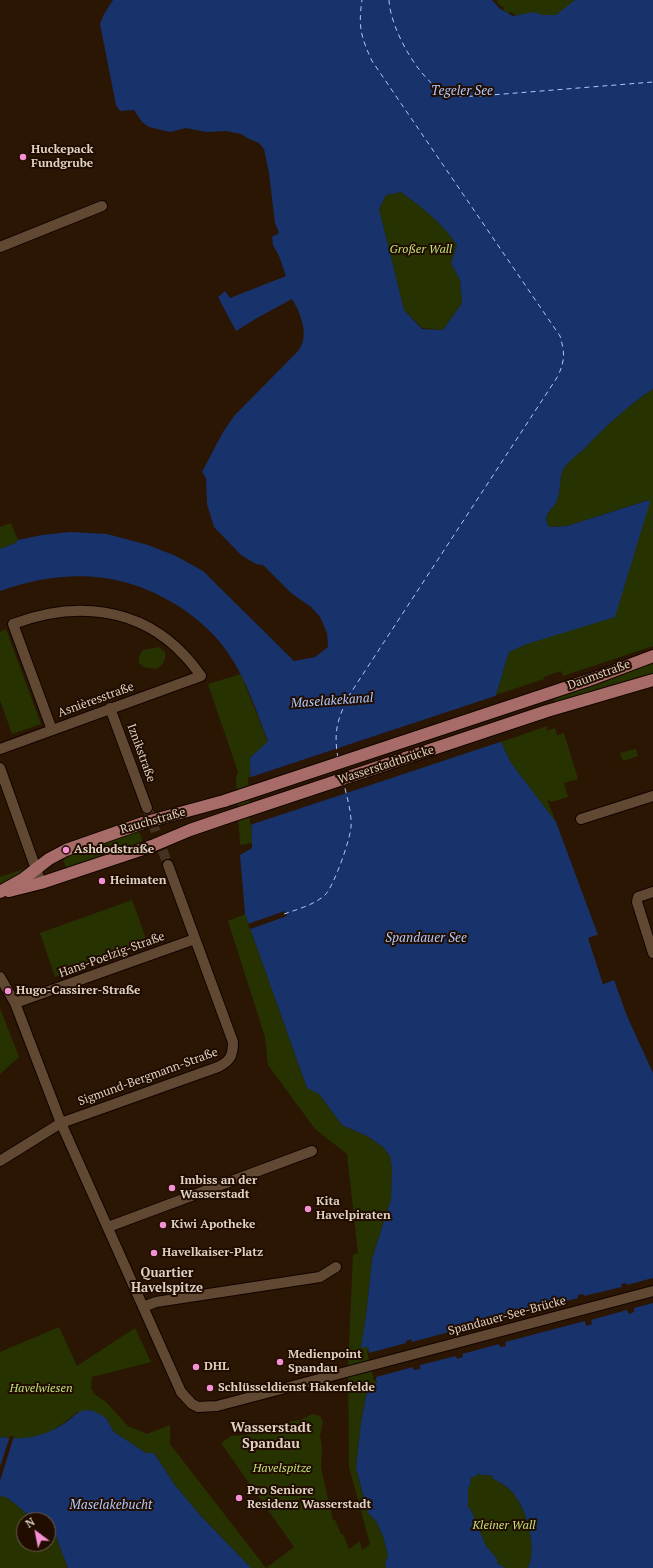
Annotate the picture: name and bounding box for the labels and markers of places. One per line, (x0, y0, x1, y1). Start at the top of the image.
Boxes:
place label: Huckepack Fundgrube (31, 143, 94, 171)
marker: Huckepack Fundgrube (18, 152, 28, 162)
place label: Ashdodstraße (74, 843, 154, 857)
marker: Ashdodstraße (61, 845, 71, 855)
place label: Heimaten (110, 874, 166, 888)
marker: Heimaten (97, 876, 107, 886)
place label: Hugo-Cassirer-Straße (16, 984, 140, 998)
marker: Hugo-Cassirer-Straße (3, 986, 13, 996)
place label: Imbiss an der Wasserstadt (180, 1174, 257, 1202)
marker: Imbiss an der Wasserstadt (167, 1183, 177, 1193)
place label: Kita Havelpiraten (316, 1195, 391, 1223)
marker: Kita Havelpiraten (303, 1204, 313, 1214)
place label: Kiwi Apotheke (171, 1218, 255, 1232)
marker: Kiwi Apotheke (158, 1220, 168, 1230)
place label: Havelkaiser-Platz (162, 1246, 263, 1260)
marker: Havelkaiser-Platz (149, 1248, 159, 1258)
place label: Medienpoint Spandau (288, 1348, 362, 1376)
marker: Medienpoint Spandau (275, 1357, 285, 1367)
place label: DHL (204, 1360, 229, 1374)
marker: DHL (191, 1362, 201, 1372)
place label: Schlüsseldienst Hakenfelde (218, 1381, 375, 1395)
marker: Schlüsseldienst Hakenfelde (205, 1383, 215, 1393)
place label: Pro Seniore Residenz Wasserstadt (247, 1484, 371, 1512)
marker: Pro Seniore Residenz Wasserstadt (234, 1493, 244, 1503)

